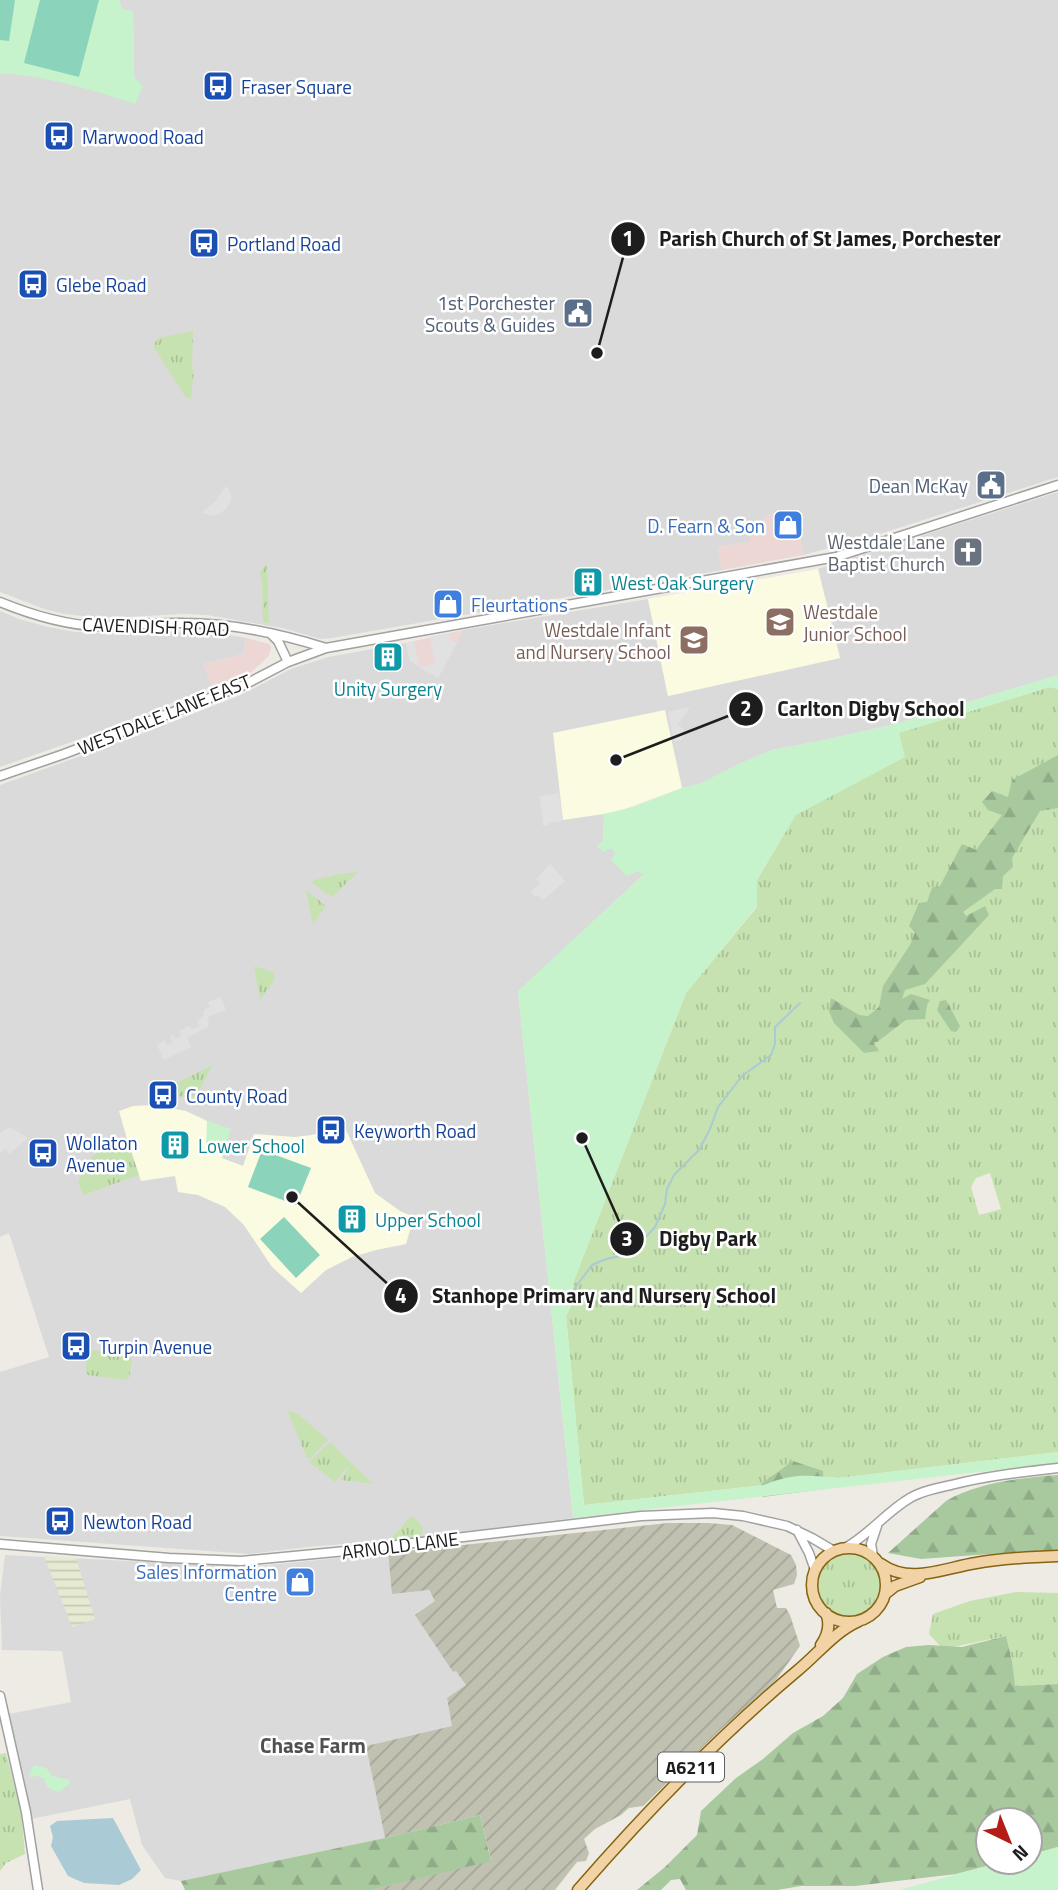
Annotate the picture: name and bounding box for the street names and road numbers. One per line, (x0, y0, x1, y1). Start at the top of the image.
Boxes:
street label: CAVENDISH ROAD (82, 609, 230, 643)
street label: WESTDALE LANE EAST (73, 666, 255, 762)
street label: ARNOLD LANE (340, 1523, 460, 1567)
road number: A6211 (658, 1752, 724, 1782)

